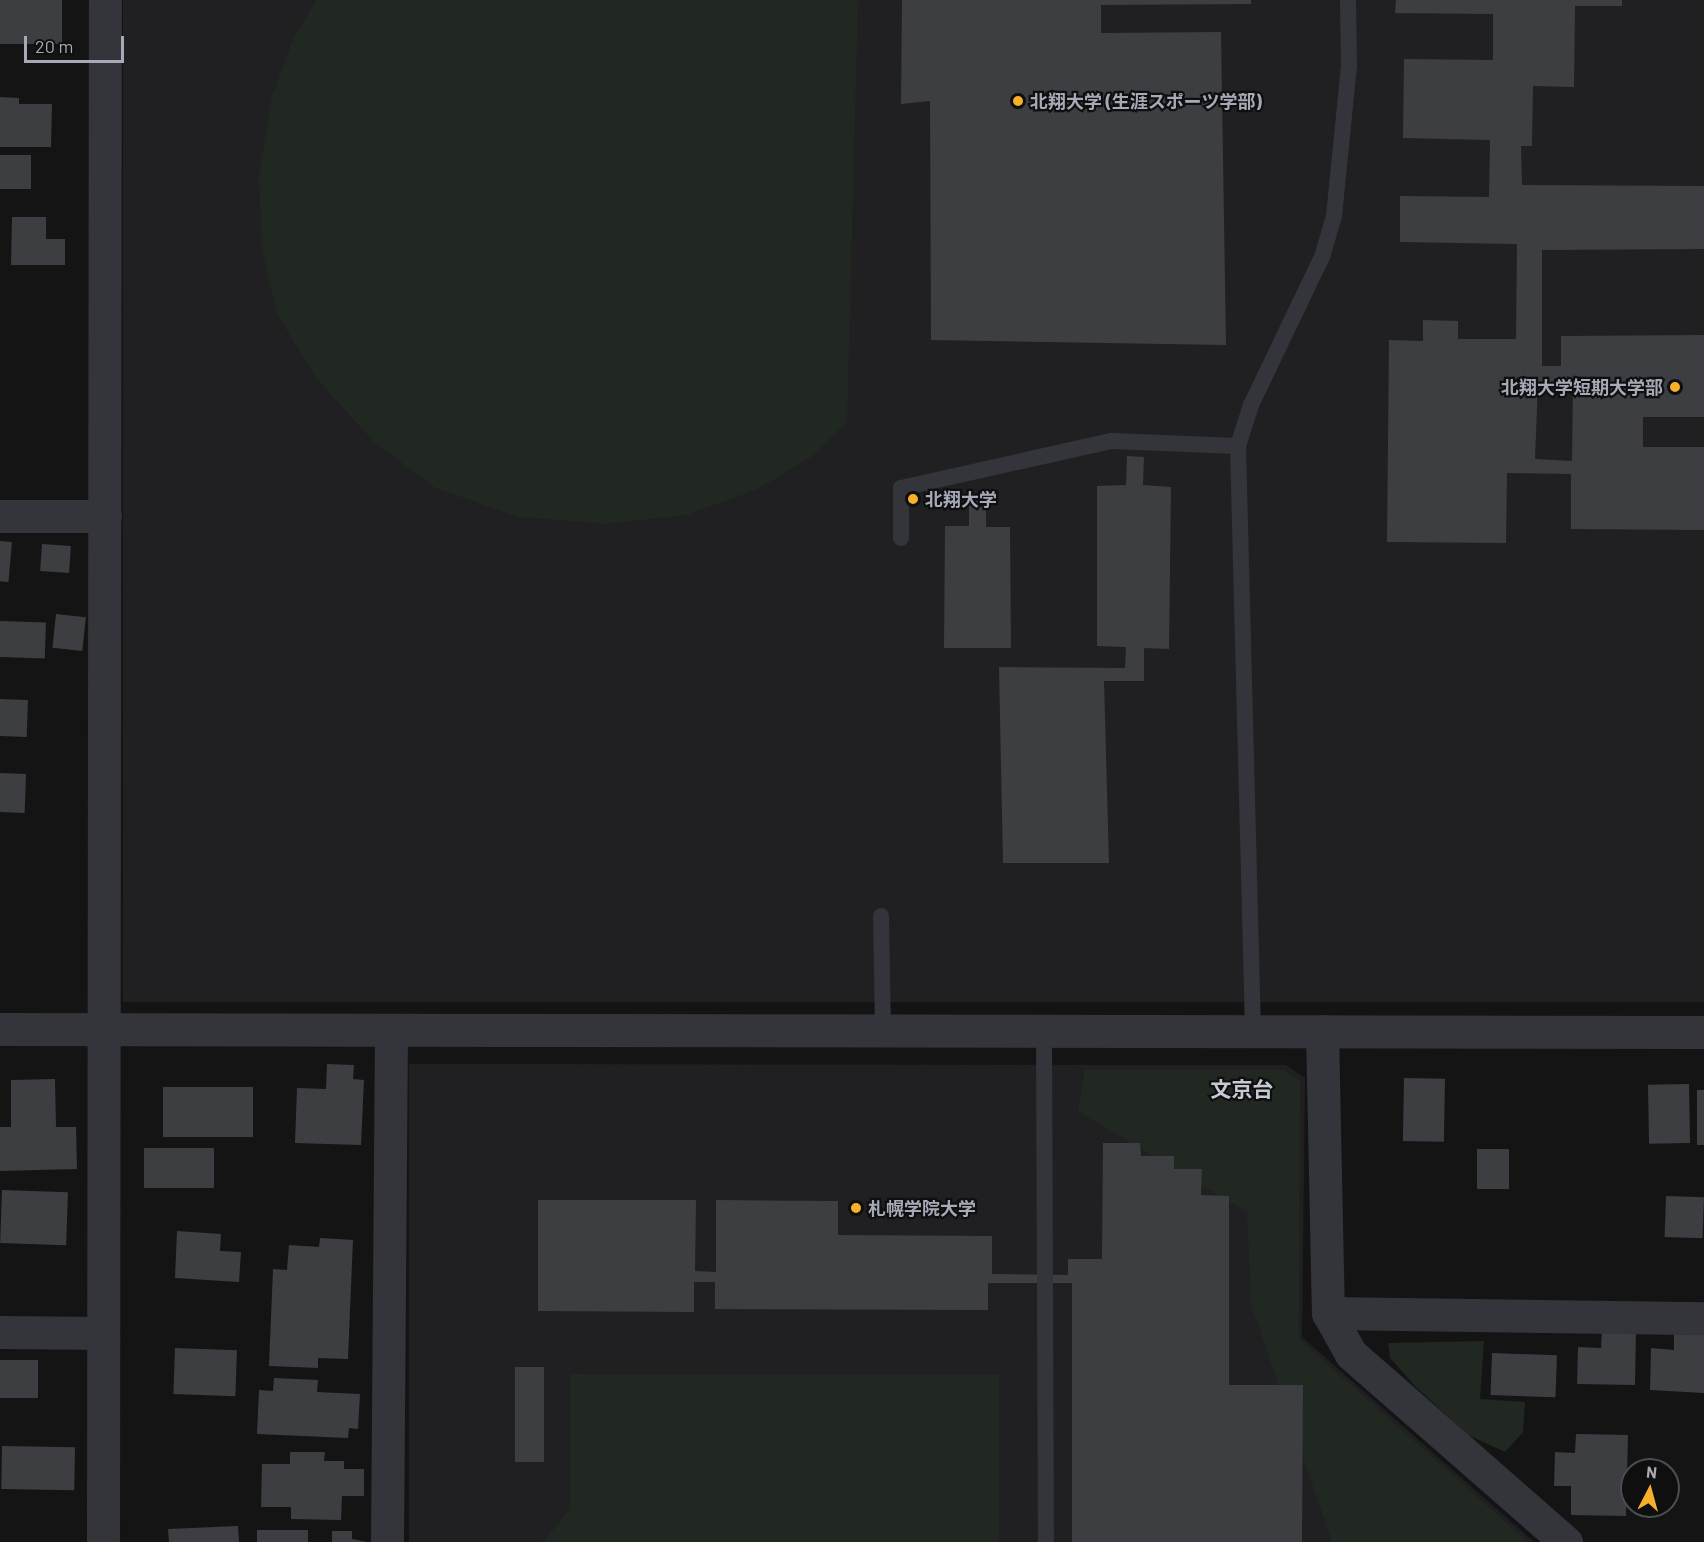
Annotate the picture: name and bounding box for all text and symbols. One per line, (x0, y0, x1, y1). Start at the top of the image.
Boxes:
scale bar (27, 24, 128, 62)
text: 20 m (35, 35, 73, 57)
place label: 北翔大学 (生涯スポーツ学部) (1030, 90, 1262, 112)
marker: 北翔大学 (生涯スポーツ学部) (1011, 94, 1025, 108)
place label: 北翔大学短期大学部 (1501, 376, 1663, 398)
marker: 北翔大学短期大学部 (1668, 380, 1682, 394)
place label: 北翔大学 (925, 488, 997, 510)
marker: 北翔大学 (906, 492, 920, 506)
district label: 文京台 (1211, 1076, 1273, 1102)
place label: 札幌学院大学 (868, 1197, 976, 1219)
marker: 札幌学院大学 (849, 1201, 863, 1215)
north arrow (1620, 1458, 1680, 1518)
text: N (1645, 1462, 1658, 1482)

